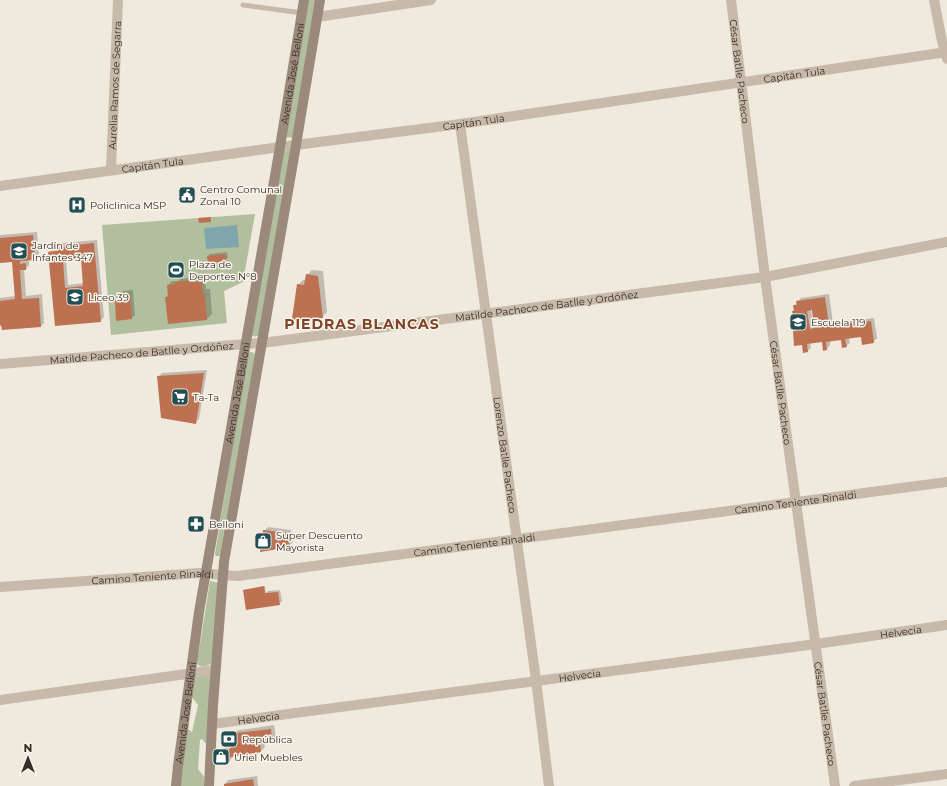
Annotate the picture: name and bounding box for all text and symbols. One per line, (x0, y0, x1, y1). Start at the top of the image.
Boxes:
street label: César Batlle Pacheco (726, 19, 752, 124)
street label: Aurelia Ramos de Segarra (106, 20, 124, 150)
street label: Avenida José Belloni (278, 22, 307, 125)
street label: Capitán Tula (762, 64, 826, 86)
street label: Capitán Tula (442, 111, 506, 133)
street label: Capitán Tula (121, 155, 184, 176)
place label: Centro Comunal Zonal 10 (200, 183, 282, 208)
public building icon: Centro Comunal Zonal 10 (177, 185, 197, 205)
hospital icon: Policlinica MSP (67, 195, 87, 215)
place label: Policlinica MSP (90, 199, 166, 212)
place label: Jardín de Infantes 347 (31, 239, 93, 264)
school or university icon: Jardín de Infantes 347 (9, 241, 29, 261)
place label: Plaza de Deportes N°8 (189, 258, 257, 283)
sports icon: Plaza de Deportes N°8 (166, 260, 186, 280)
school or university icon: Liceo 39 (65, 287, 85, 307)
street label: Matilde Pacheco de Batlle y Ordóñez (454, 288, 639, 325)
place label: Liceo 39 (88, 291, 129, 304)
school or university icon: Escuela 119 (788, 312, 808, 332)
district label: PIEDRAS BLANCAS (284, 315, 440, 333)
place label: Escuela 119 (811, 316, 865, 329)
street label: Matilde Pacheco de Batlle y Ordóñez (49, 339, 234, 367)
street label: César Batlle Pacheco (767, 340, 794, 446)
street label: Avenida José Belloni (222, 341, 253, 445)
supermarket icon: Ta-Ta (170, 387, 190, 407)
place label: Ta-Ta (193, 391, 219, 404)
street label: Lorenzo Batlle Pacheco (490, 396, 519, 514)
street label: Camino Teniente Rinaldi (734, 488, 857, 517)
pharmacy icon: Belloni (186, 514, 206, 534)
place label: Belloni (209, 518, 244, 531)
place label: Super Descuento Mayorista (276, 529, 363, 554)
shop icon: Super Descuento Mayorista (253, 531, 273, 551)
street label: Camino Teniente Rinaldi (413, 531, 536, 560)
street label: Camino Teniente Rinaldi (91, 567, 214, 588)
street label: Helvecia (879, 623, 923, 642)
street label: Avenida José Belloni (172, 661, 199, 764)
street label: César Batlle Pacheco (811, 661, 838, 767)
street label: Helvecia (558, 667, 602, 685)
street label: Helvecia (237, 709, 281, 728)
bank icon: República (219, 729, 239, 749)
place label: República (242, 733, 292, 746)
north arrow (8, 738, 48, 778)
text: N (24, 741, 32, 755)
shop icon: Uriel Muebles (211, 747, 231, 767)
place label: Uriel Muebles (234, 751, 303, 764)

